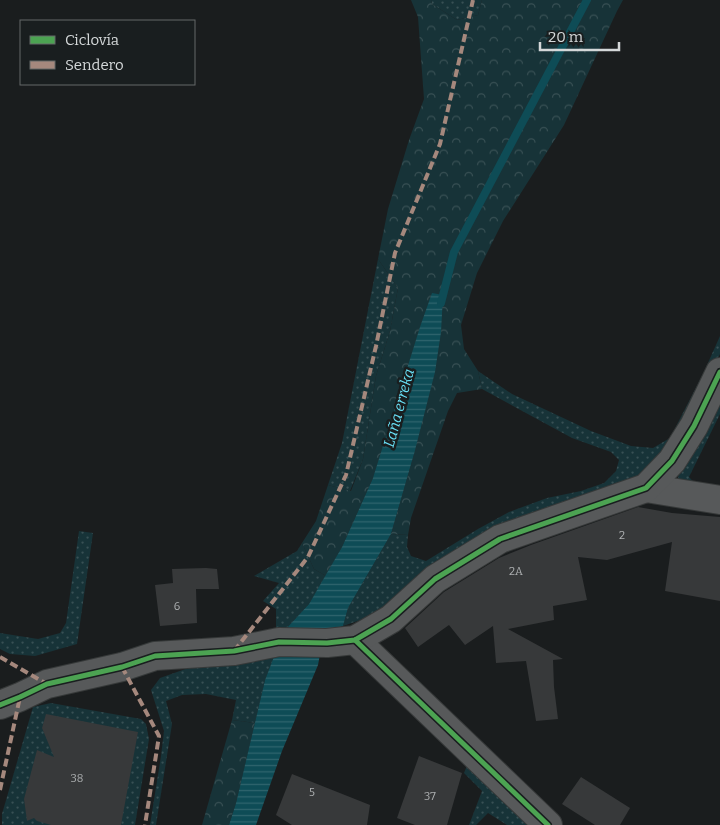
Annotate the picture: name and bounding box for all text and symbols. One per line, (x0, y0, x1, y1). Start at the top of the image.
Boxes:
legend (20, 20, 195, 85)
scale bar (540, 20, 619, 52)
text: 20 m (548, 28, 584, 46)
text: Ciclovía (65, 31, 119, 49)
text: Sendero (65, 56, 124, 74)
water label: Laña erreka (380, 367, 418, 449)
house number: 2 (619, 529, 625, 542)
house number: 2A (509, 565, 523, 578)
house number: 6 (174, 600, 180, 613)
house number: 38 (71, 772, 83, 785)
house number: 5 (309, 786, 315, 799)
house number: 37 (424, 790, 436, 803)

